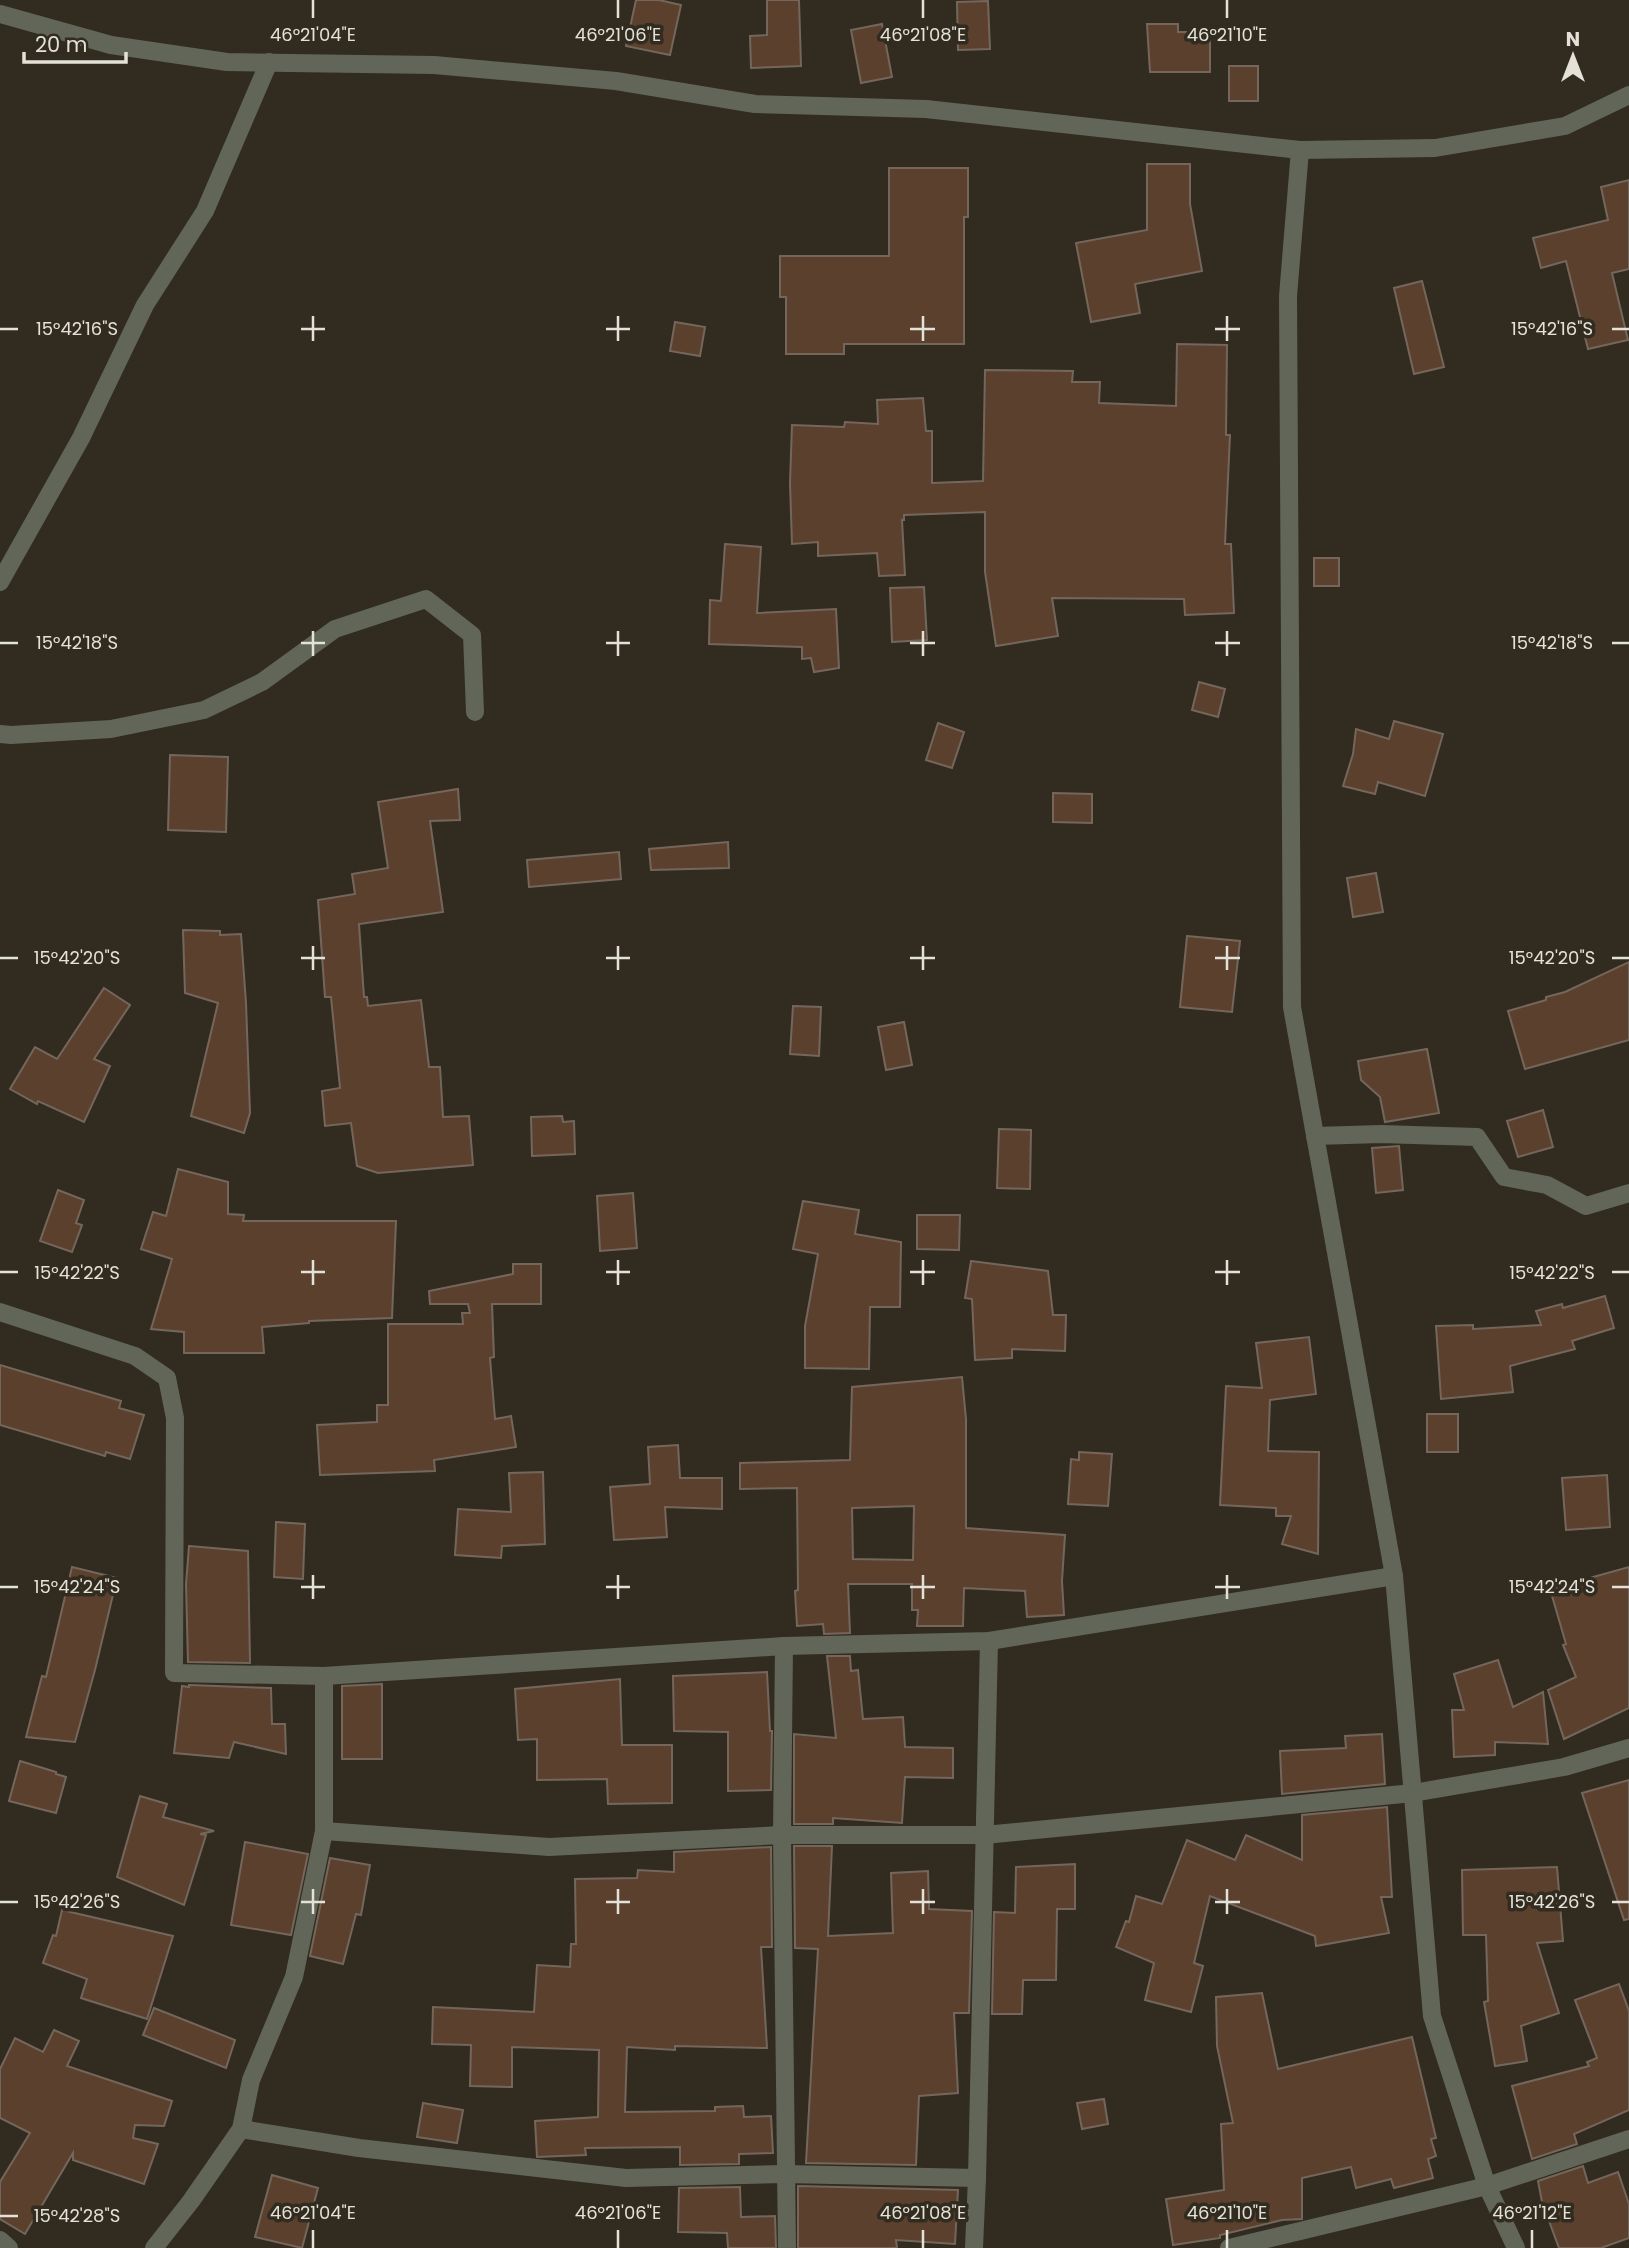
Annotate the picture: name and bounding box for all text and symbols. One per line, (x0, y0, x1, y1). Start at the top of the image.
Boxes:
scale bar (24, 21, 126, 65)
north arrow (1538, 21, 1608, 91)
text: 46°21'04"E (270, 22, 356, 47)
text: 46°21'06"E (575, 22, 661, 47)
text: 46°21'08"E (880, 22, 966, 47)
text: 46°21'10"E (1187, 22, 1267, 47)
text: N (1566, 26, 1580, 53)
text: 20 m (35, 30, 88, 59)
text: 15°42'16"S (36, 316, 118, 341)
text: 15°42'16"S (1511, 316, 1593, 341)
text: 15°42'18"S (36, 630, 118, 655)
text: 15°42'18"S (1511, 630, 1593, 655)
text: 15°42'20"S (34, 945, 120, 970)
text: 15°42'20"S (1509, 945, 1595, 970)
text: 15°42'22"S (34, 1260, 120, 1285)
text: 15°42'22"S (1509, 1260, 1595, 1285)
text: 15°42'24"S (34, 1574, 120, 1599)
text: 15°42'24"S (1509, 1574, 1595, 1599)
text: 15°42'26"S (34, 1889, 120, 1914)
text: 15°42'26"S (1509, 1889, 1595, 1914)
text: 46°21'04"E (270, 2200, 356, 2225)
text: 46°21'06"E (575, 2200, 661, 2225)
text: 46°21'08"E (880, 2200, 966, 2225)
text: 46°21'10"E (1187, 2200, 1267, 2225)
text: 46°21'12"E (1492, 2200, 1572, 2225)
text: 15°42'28"S (34, 2203, 120, 2228)

